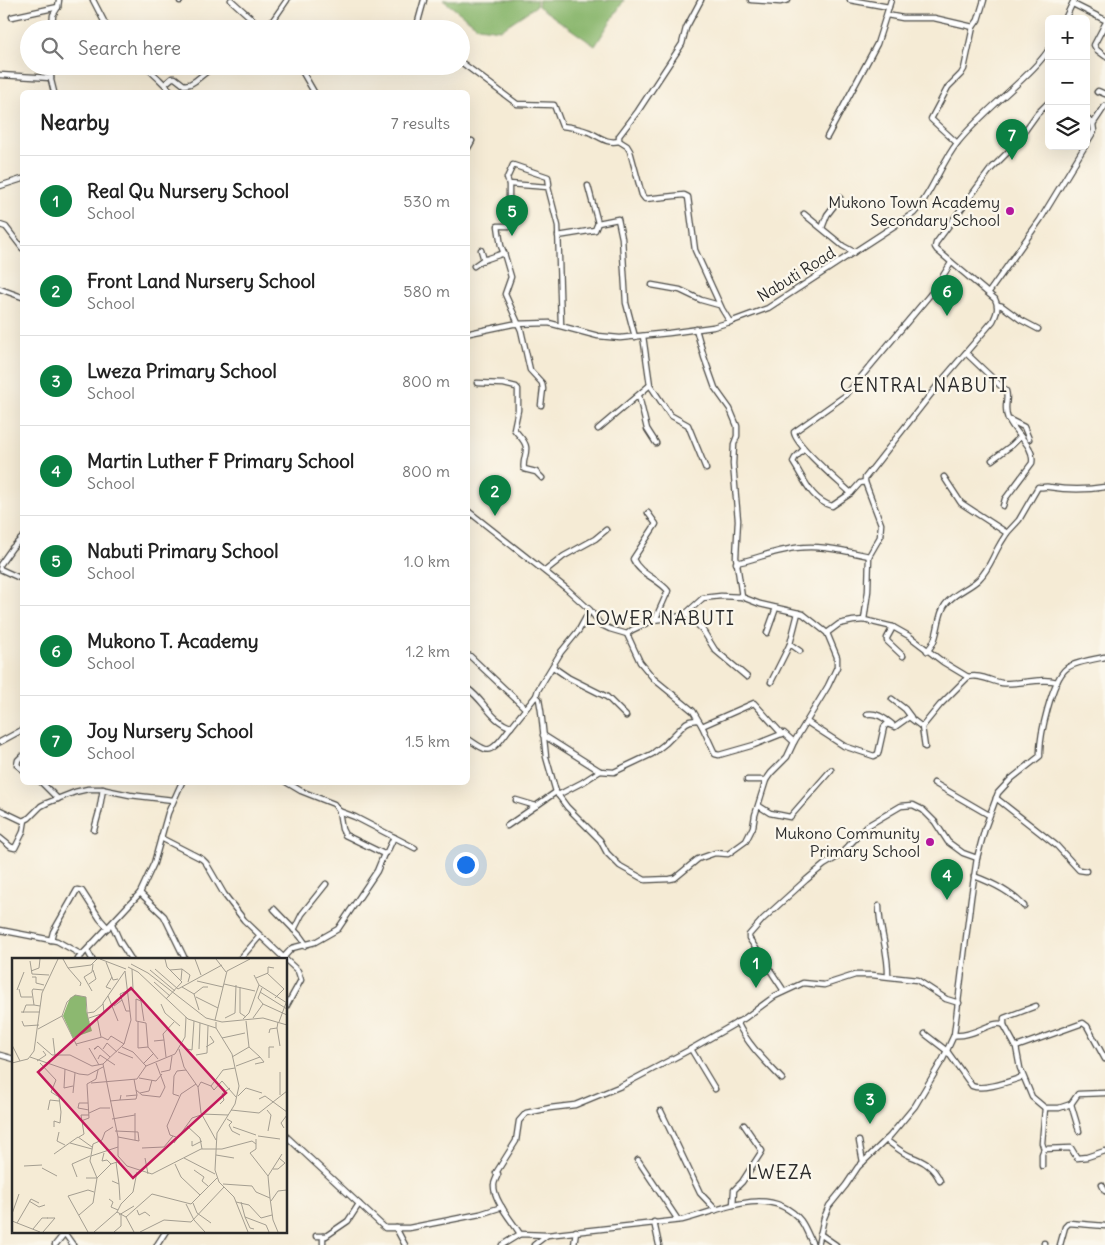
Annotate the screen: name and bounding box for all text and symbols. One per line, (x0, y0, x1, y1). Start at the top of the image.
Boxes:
map controls (1045, 15, 1090, 150)
button: + (1045, 15, 1090, 60)
search box (20, 20, 470, 75)
icon: search (38, 34, 66, 62)
text: Search here (78, 36, 181, 60)
button: − (1045, 60, 1090, 105)
button: layers (1045, 105, 1090, 150)
text: Nearby (40, 109, 110, 136)
text: 7 results (391, 113, 450, 133)
pin: 7 (996, 119, 1028, 160)
text: Real Qu Nursery School (87, 179, 289, 203)
text: 1 (53, 191, 59, 211)
text: 530 m (403, 191, 450, 211)
place label: Mukono Town Academy Secondary School (828, 192, 1000, 230)
pin: 5 (496, 195, 528, 236)
text: School (87, 203, 135, 223)
marker: Mukono Town Academy Secondary School (1004, 205, 1016, 217)
street label: Nabuti Road (753, 242, 839, 306)
text: Front Land Nursery School (87, 269, 315, 293)
pin: 6 (931, 275, 963, 316)
text: 2 (52, 281, 60, 301)
text: 580 m (403, 281, 450, 301)
text: School (87, 293, 135, 313)
text: Lweza Primary School (87, 359, 277, 383)
text: 3 (51, 371, 61, 391)
text: 800 m (402, 371, 450, 391)
district label: CENTRAL NABUTI (840, 373, 1008, 397)
text: School (87, 383, 135, 403)
text: Martin Luther F Primary School (87, 449, 354, 473)
text: 4 (51, 461, 61, 481)
text: 800 m (402, 461, 450, 481)
text: School (87, 473, 135, 493)
pin: 2 (479, 475, 511, 516)
text: Nabuti Primary School (87, 539, 278, 563)
text: 5 (51, 551, 61, 571)
text: 1.0 km (404, 551, 450, 571)
text: School (87, 563, 135, 583)
district label: LOWER NABUTI (585, 606, 735, 630)
text: Mukono T. Academy (87, 629, 259, 653)
text: 6 (51, 641, 61, 661)
text: 1.2 km (406, 641, 450, 661)
text: School (87, 653, 135, 673)
text: Joy Nursery School (87, 719, 253, 743)
text: 7 (52, 731, 60, 751)
text: 1.5 km (405, 731, 450, 751)
text: School (87, 743, 135, 763)
place label: Mukono Community Primary School (775, 823, 920, 861)
marker: Mukono Community Primary School (924, 836, 936, 848)
your location (453, 852, 479, 878)
pin: 4 (931, 859, 963, 900)
pin: 1 (740, 947, 772, 988)
inset map (12, 958, 288, 1232)
pin: 3 (854, 1083, 886, 1124)
district label: LWEZA (747, 1160, 813, 1184)

